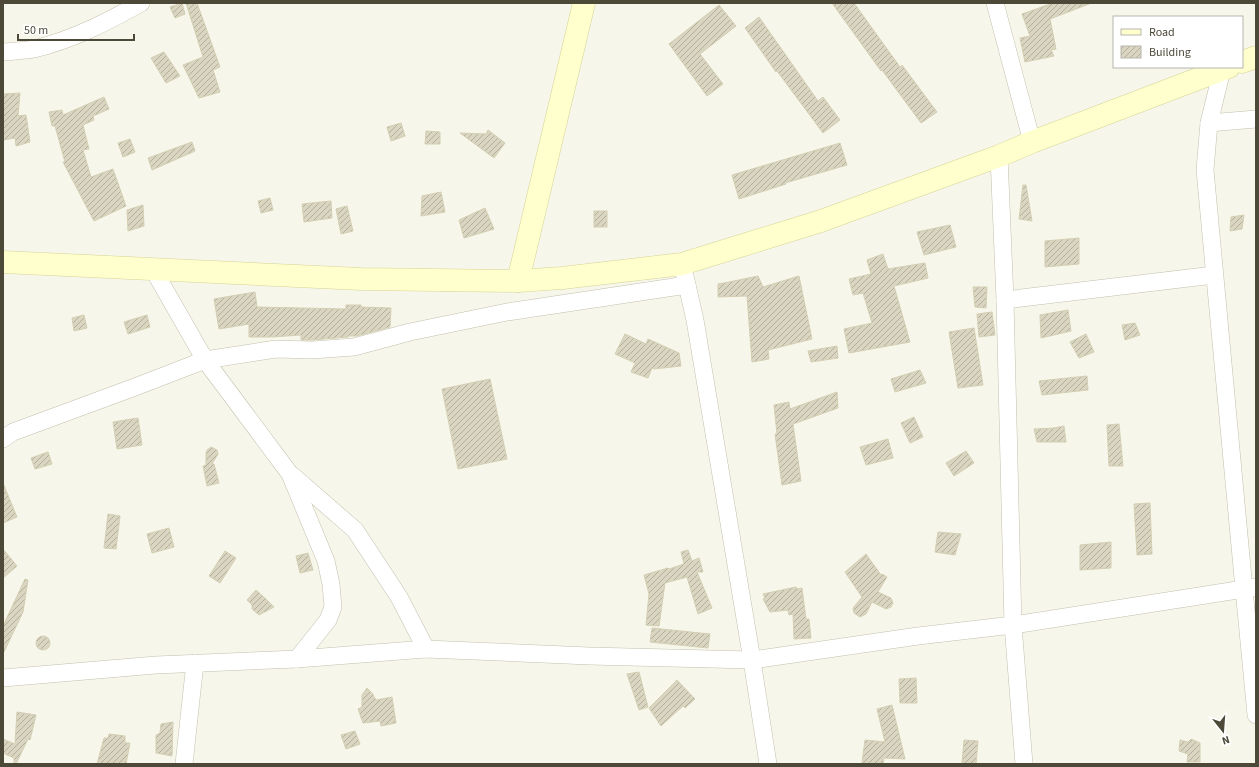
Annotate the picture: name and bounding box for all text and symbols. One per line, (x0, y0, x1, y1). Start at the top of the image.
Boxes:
scale bar (18, 16, 134, 42)
legend (1113, 16, 1243, 68)
text: 50 m (24, 22, 48, 39)
text: Road (1149, 24, 1175, 41)
text: Building (1149, 44, 1191, 61)
north arrow (1203, 711, 1243, 751)
text: N (1220, 732, 1231, 748)

